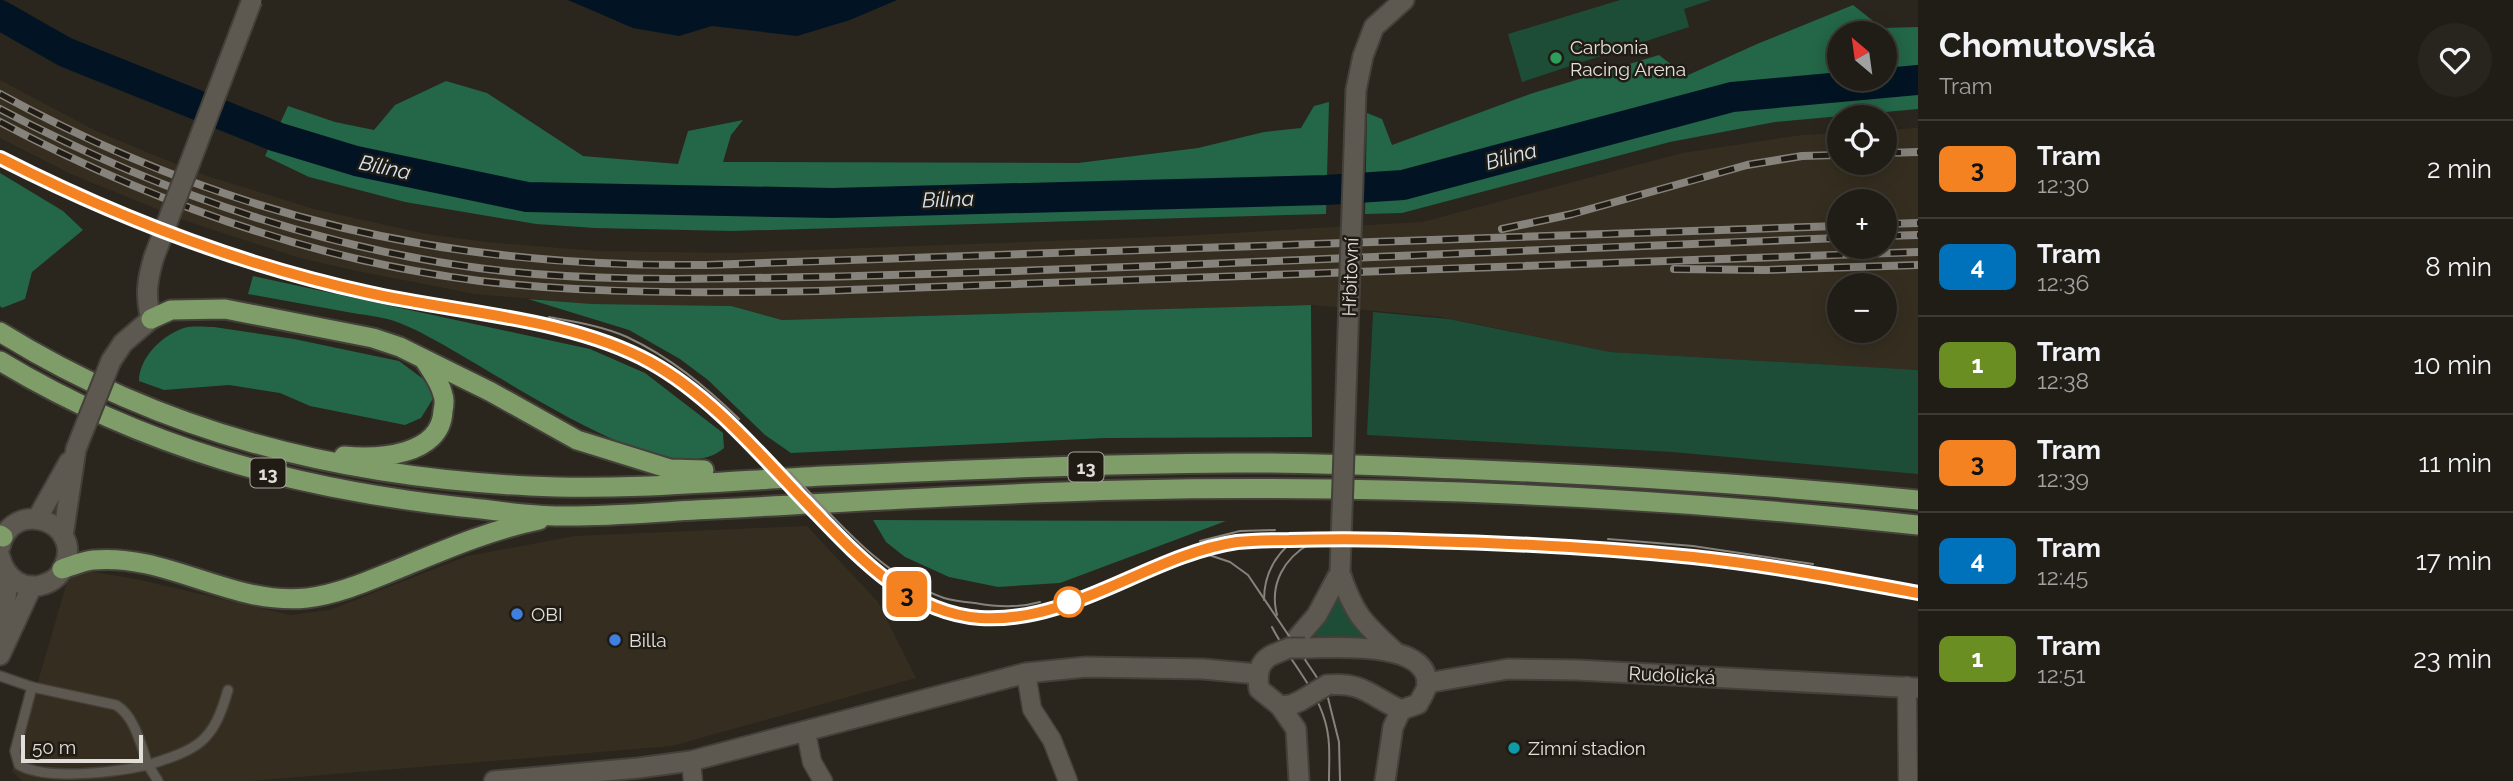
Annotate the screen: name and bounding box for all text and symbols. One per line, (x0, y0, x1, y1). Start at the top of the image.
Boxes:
north arrow (1827, 21, 1897, 91)
map controls (1827, 21, 1897, 343)
button: heart (2418, 23, 2492, 97)
text: Chomutovská (1939, 26, 2156, 65)
place label: Carbonia Racing Arena (1570, 36, 1686, 80)
marker: Carbonia Racing Arena (1548, 50, 1564, 66)
text: Tram (1939, 72, 1993, 99)
button: locate (1827, 105, 1897, 175)
water label: Bílina (1483, 137, 1539, 175)
text: Tram (2037, 141, 2101, 171)
water label: Bílina (357, 149, 413, 185)
text: 3 (1971, 154, 1984, 183)
text: 2 min (2427, 154, 2492, 184)
text: 12:30 (2037, 171, 2090, 198)
water label: Bílina (921, 186, 975, 212)
button: + (1827, 189, 1897, 259)
street label: Hřbitovní (1338, 236, 1362, 317)
text: Tram (2037, 239, 2101, 269)
text: 4 (1971, 252, 1984, 281)
text: 8 min (2425, 252, 2492, 282)
text: 12:36 (2037, 269, 2089, 296)
button: − (1827, 273, 1897, 343)
text: Tram (2037, 337, 2101, 367)
text: 1 (1972, 350, 1983, 379)
text: 10 min (2414, 350, 2492, 380)
text: 12:38 (2037, 367, 2089, 394)
text: Tram (2037, 435, 2101, 465)
text: 3 (1971, 448, 1984, 477)
text: 11 min (2418, 448, 2492, 478)
road number: 13 (1068, 452, 1104, 481)
road number: 13 (250, 458, 286, 488)
text: 12:39 (2037, 465, 2089, 492)
text: Tram (2037, 533, 2101, 563)
text: 4 (1971, 546, 1984, 575)
text: 17 min (2416, 546, 2492, 576)
text: 12:45 (2037, 563, 2088, 590)
line badge: 3 (884, 571, 930, 617)
text: 3 (900, 579, 914, 608)
unlabelled marker (1054, 587, 1084, 617)
place label: OBI (531, 603, 563, 625)
marker: OBI (509, 606, 525, 622)
place label: Billa (629, 629, 667, 651)
text: Tram (2037, 631, 2101, 661)
marker: Billa (607, 632, 623, 648)
text: 1 (1972, 644, 1983, 673)
text: 23 min (2413, 644, 2492, 674)
text: 12:51 (2037, 661, 2086, 688)
street label: Rudolická (1628, 662, 1716, 688)
scale bar (21, 732, 144, 764)
text: 50 m (32, 736, 76, 758)
place label: Zimní stadion (1528, 737, 1646, 759)
marker: Zimní stadion (1506, 740, 1522, 756)

